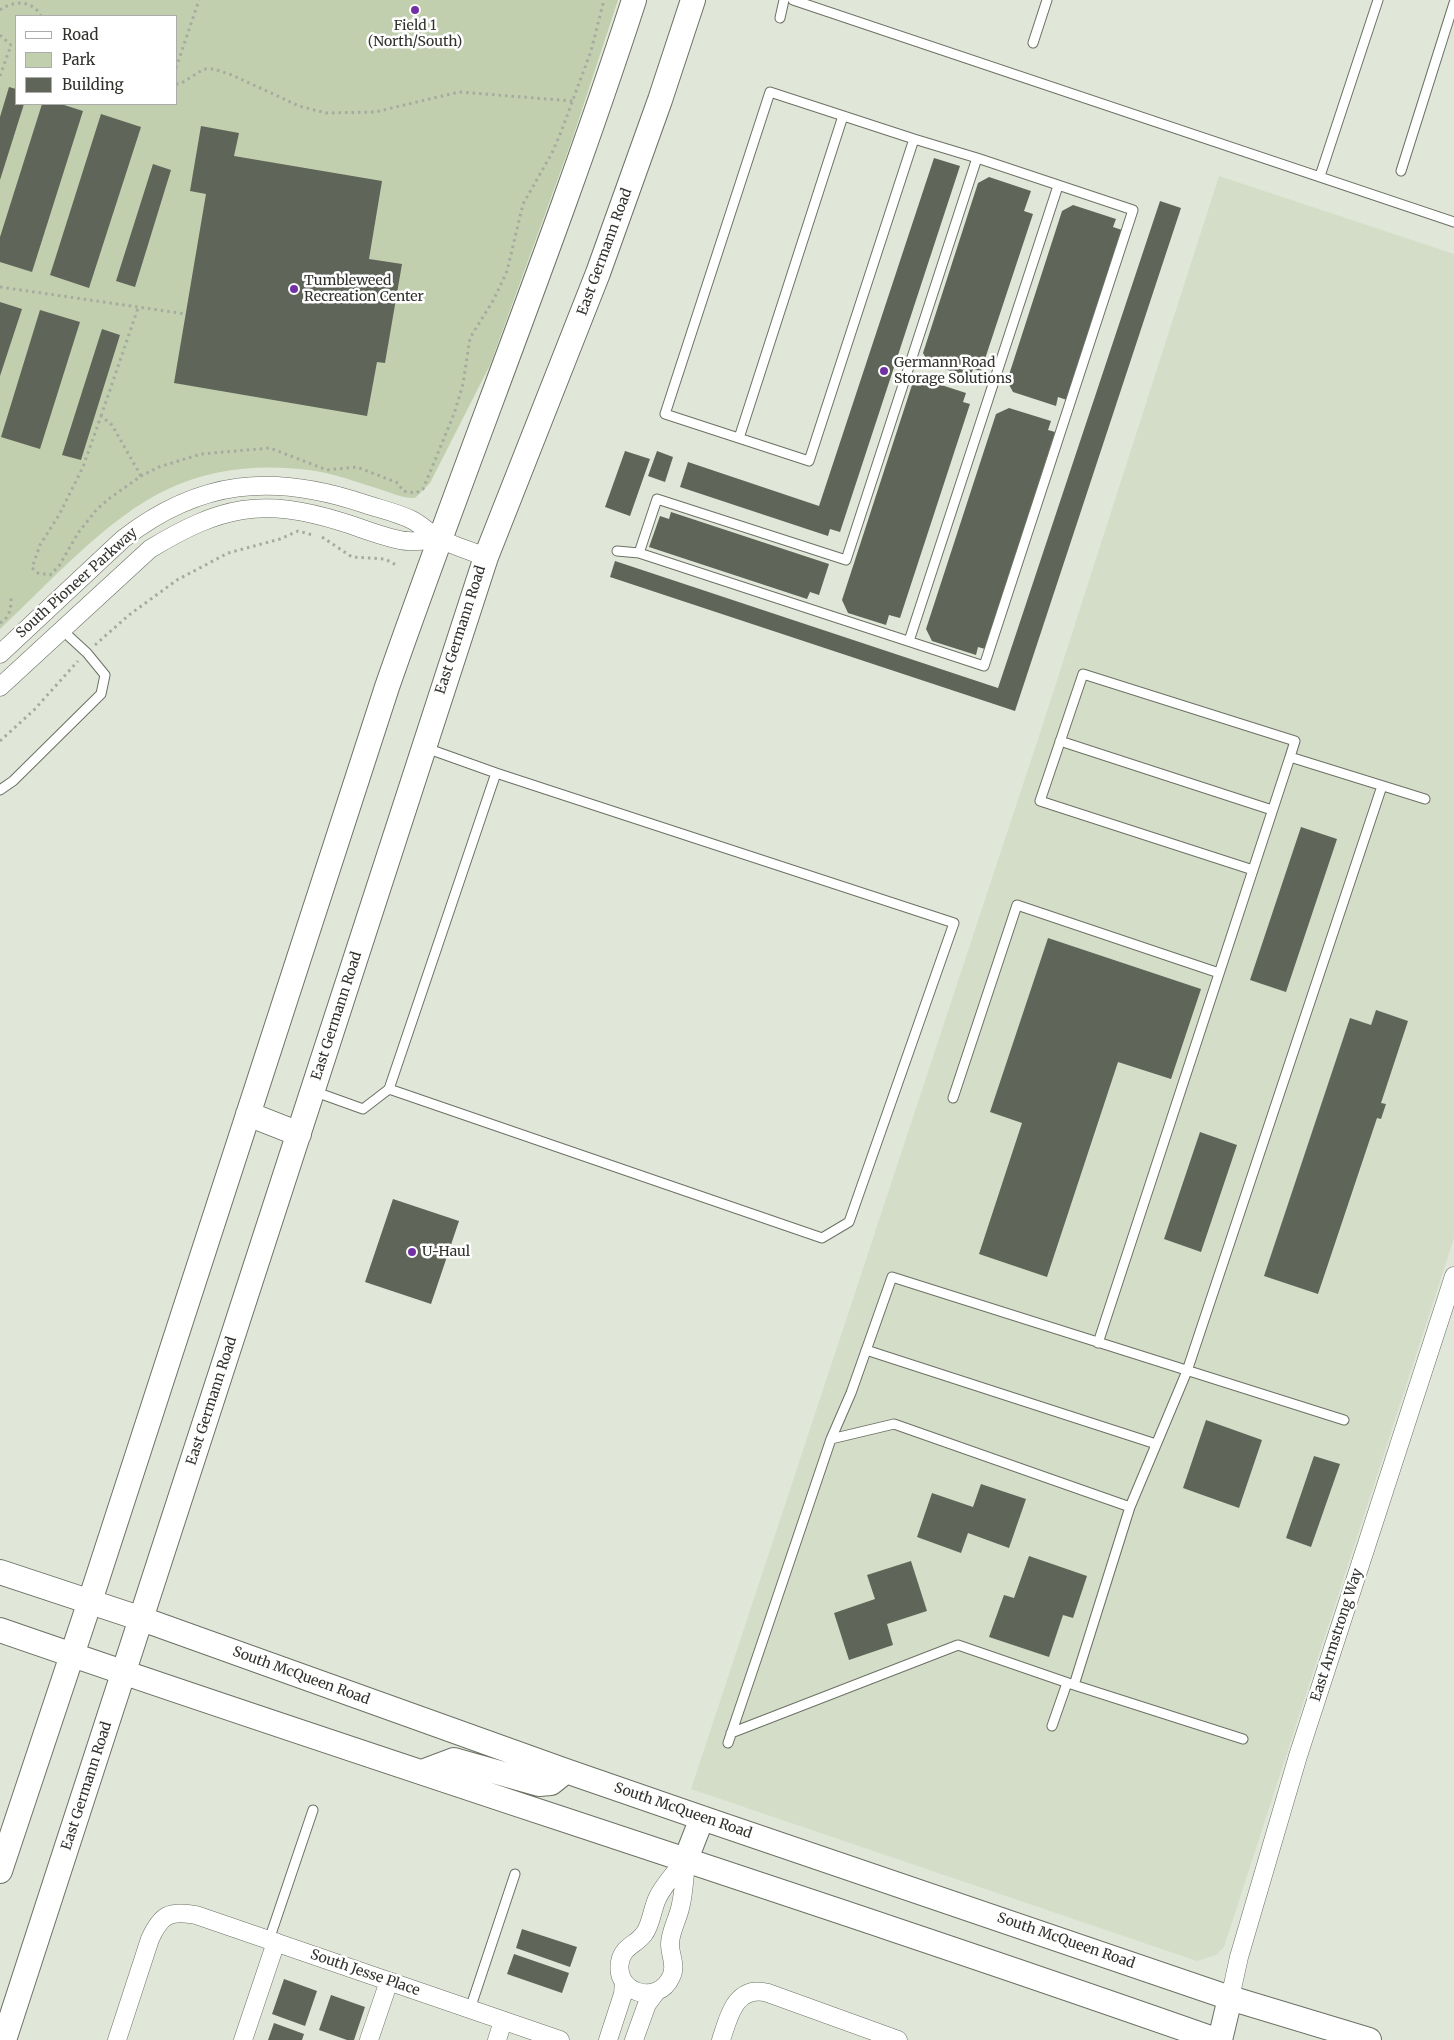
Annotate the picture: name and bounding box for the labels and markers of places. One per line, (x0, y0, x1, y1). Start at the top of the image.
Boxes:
marker: Field 1 (North/South) (409, 4, 421, 16)
place label: Field 1 (North/South) (368, 18, 462, 50)
place label: Tumbleweed Recreation Center (304, 273, 424, 306)
marker: Tumbleweed Recreation Center (288, 283, 300, 295)
place label: Germann Road Storage Solutions (894, 355, 1012, 388)
marker: Germann Road Storage Solutions (878, 365, 890, 377)
place label: U-Haul (422, 1244, 470, 1260)
marker: U-Haul (406, 1246, 418, 1258)

